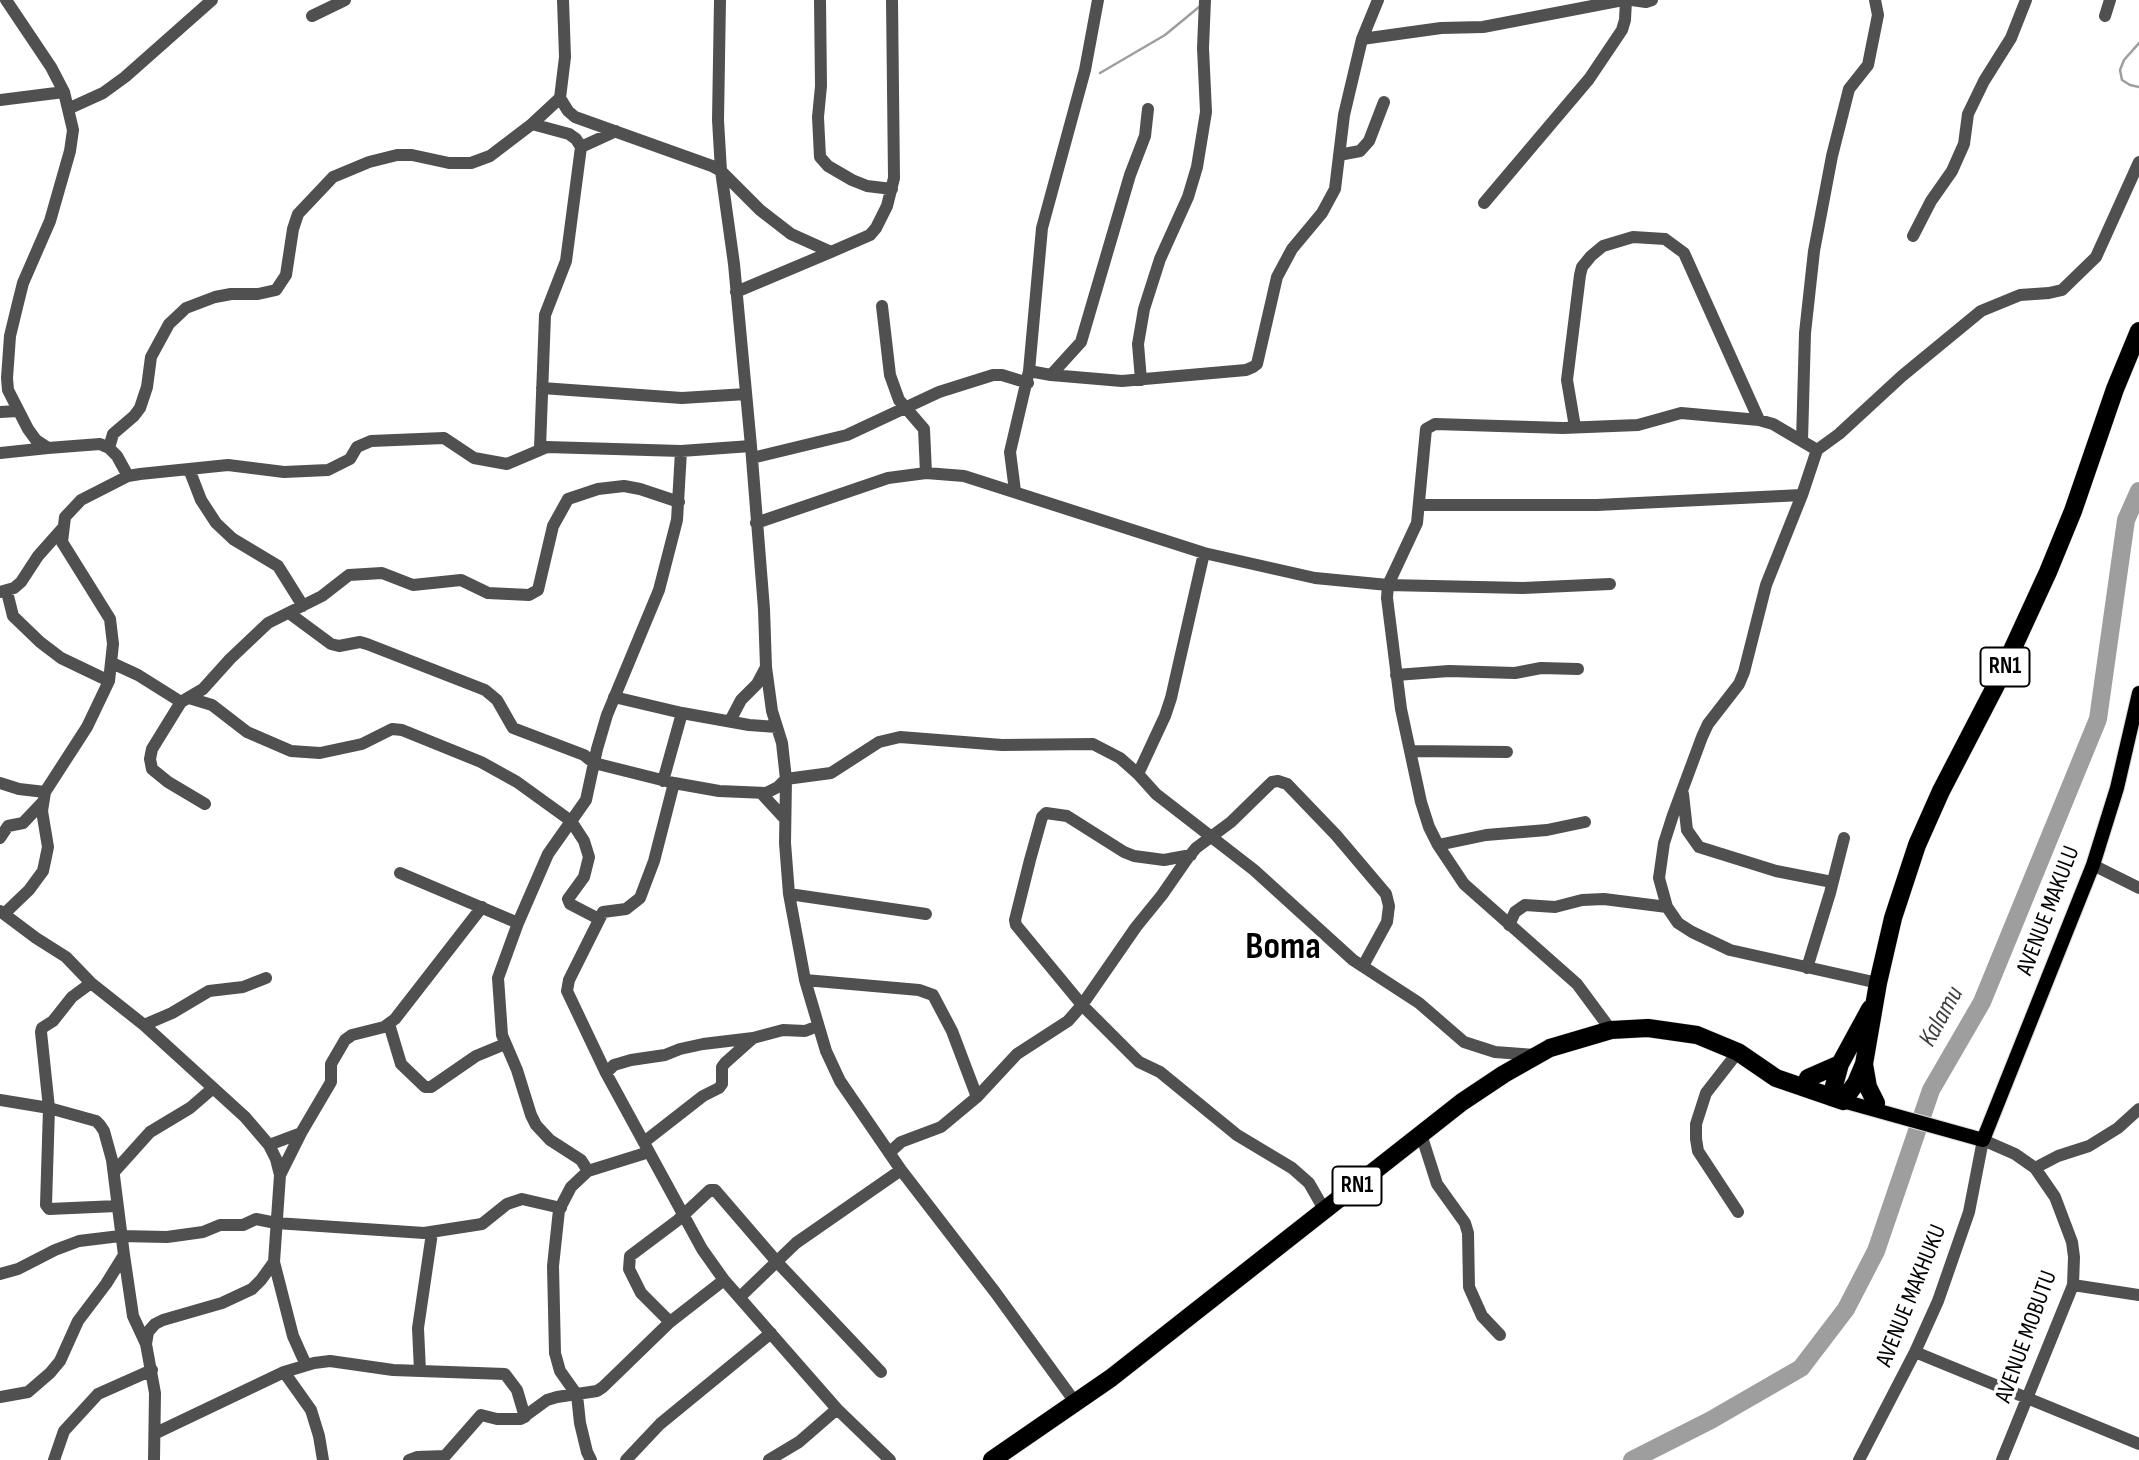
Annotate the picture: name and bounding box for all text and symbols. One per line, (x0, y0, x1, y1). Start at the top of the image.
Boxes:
road number: RN1 (1980, 648, 2030, 687)
street label: AVENUE MAKULU (2011, 842, 2087, 980)
district label: Boma (1245, 925, 1321, 971)
water label: Kalamu (1913, 982, 1971, 1052)
road number: RN1 (1332, 1166, 1382, 1205)
street label: AVENUE MAKHUKU (1871, 1221, 1953, 1371)
street label: AVENUE MOBUTU (1990, 1267, 2064, 1407)

